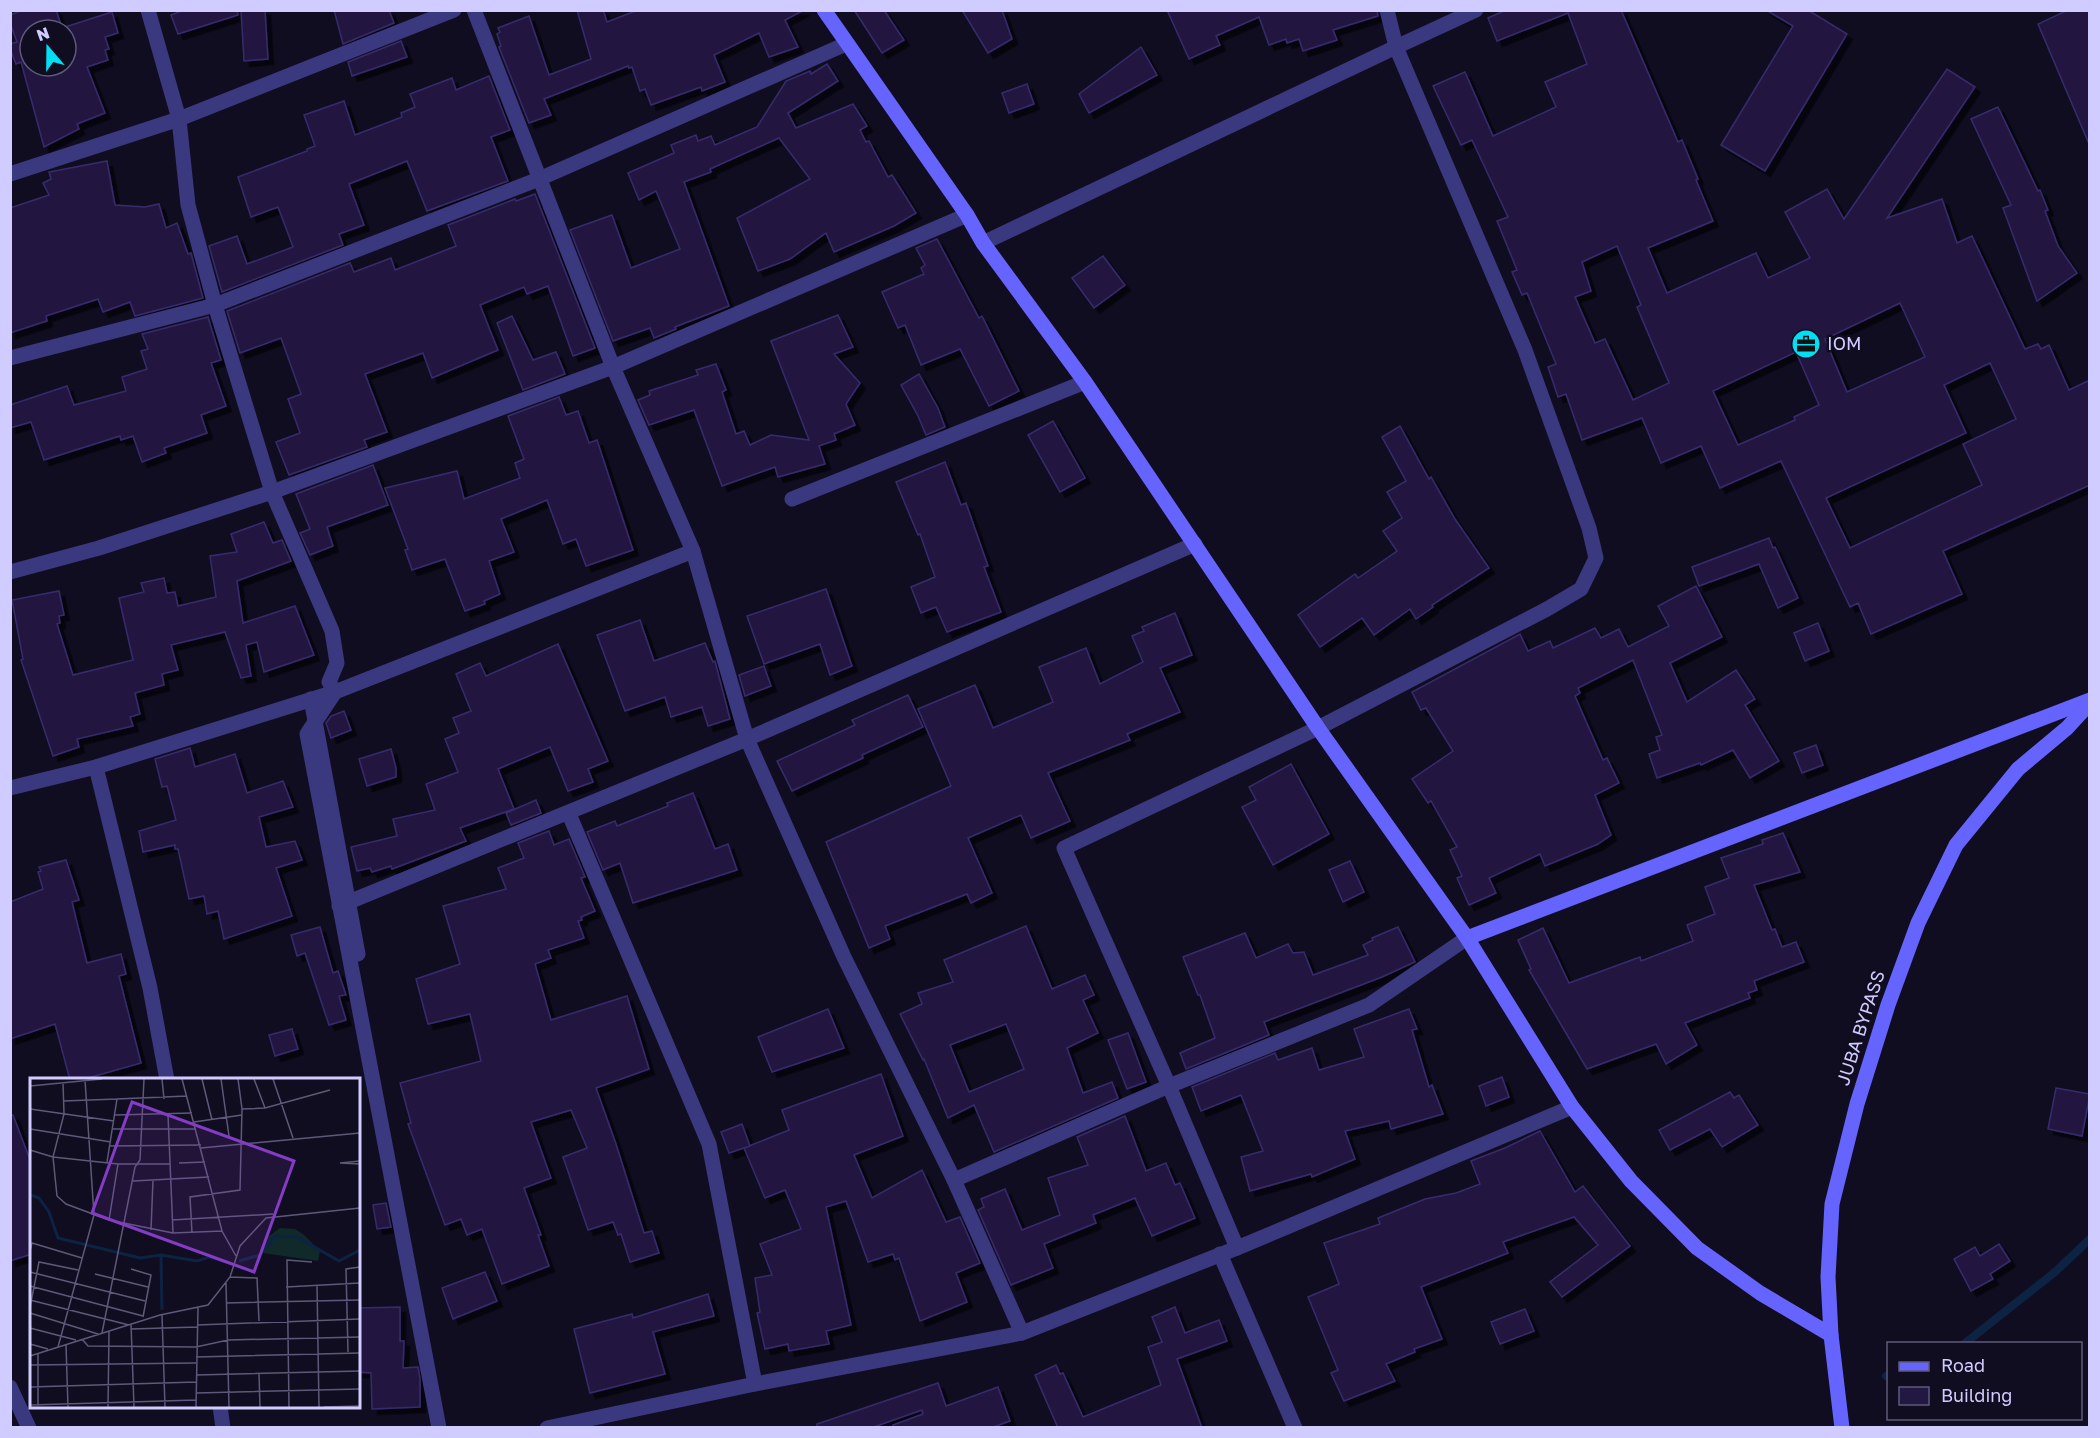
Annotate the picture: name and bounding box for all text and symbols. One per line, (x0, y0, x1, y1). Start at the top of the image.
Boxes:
north arrow (18, 18, 78, 78)
text: N (34, 22, 52, 45)
office icon: IOM (1790, 328, 1822, 360)
place label: IOM (1827, 332, 1861, 354)
street label: JUBA BYPASS (1831, 967, 1889, 1088)
inset map (30, 1078, 360, 1408)
legend (1887, 1342, 2082, 1420)
text: Road (1941, 1354, 1985, 1376)
text: Building (1941, 1384, 2012, 1406)

